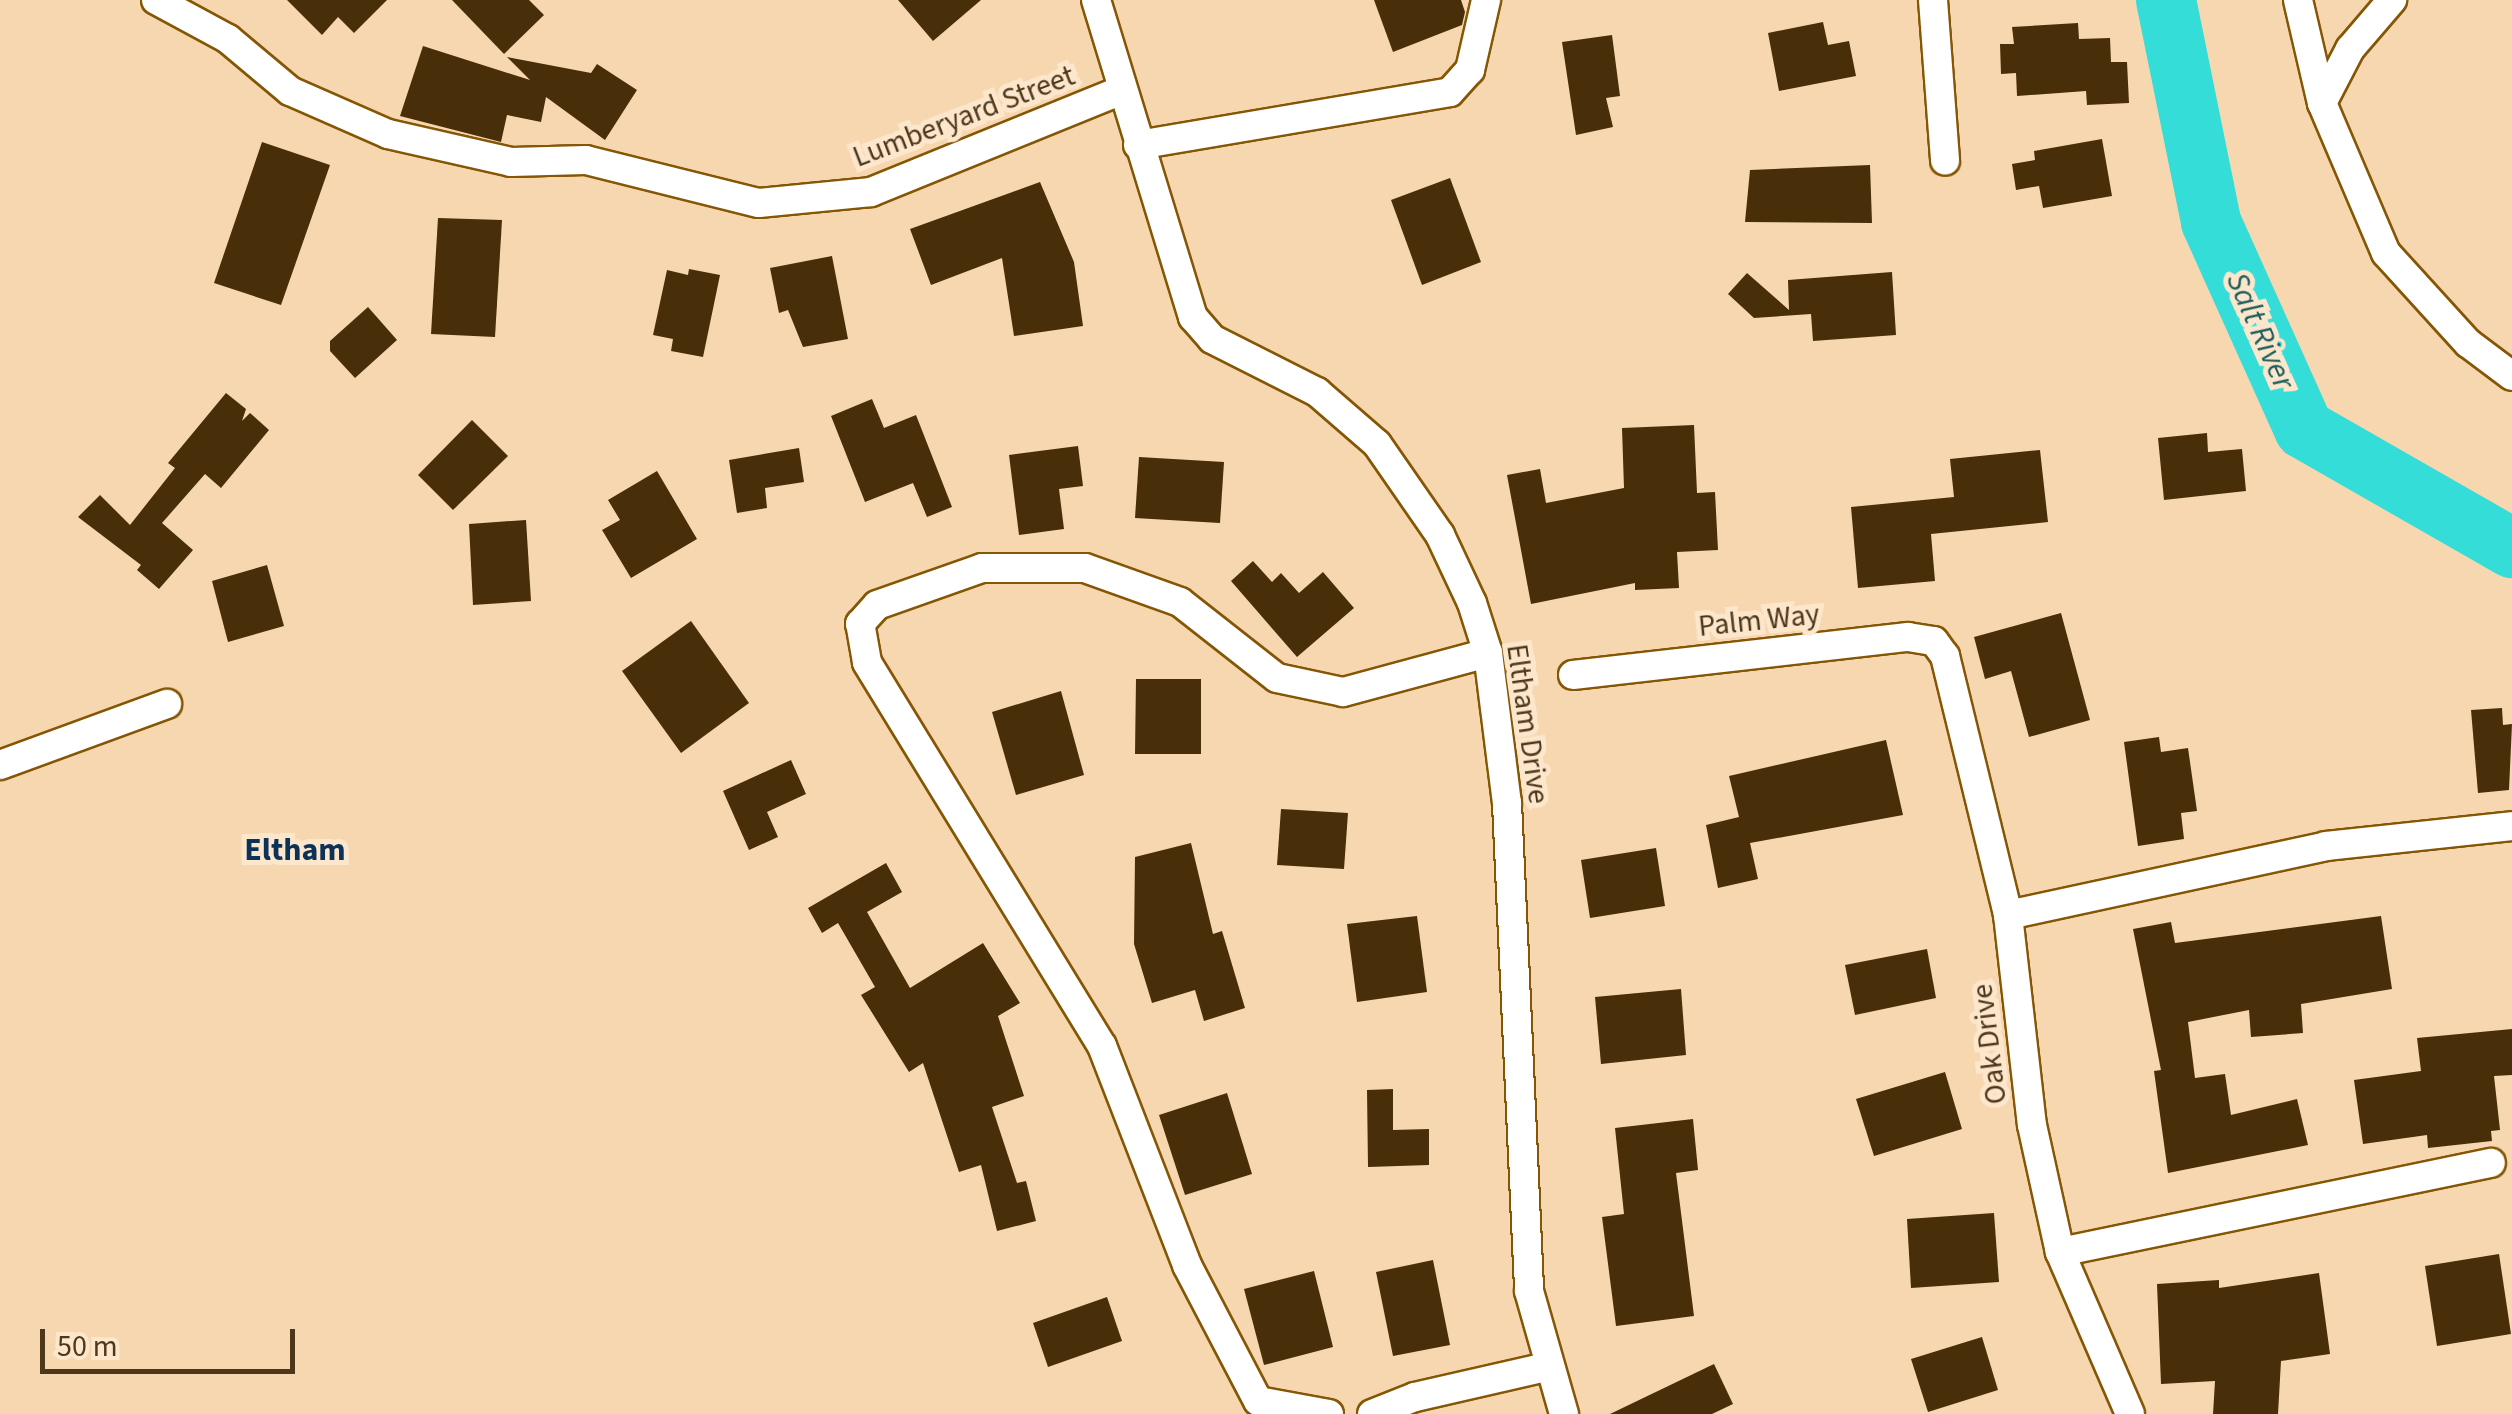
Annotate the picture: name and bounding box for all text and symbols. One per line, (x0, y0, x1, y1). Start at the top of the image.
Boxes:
street label: Lumberyard Street (848, 58, 1080, 176)
water label: Salt River (2217, 267, 2303, 395)
street label: Palm Way (1697, 597, 1821, 645)
street label: Eltham Drive (1498, 642, 1556, 806)
district label: Eltham (244, 831, 346, 869)
street label: Oak Drive (1965, 982, 2015, 1106)
scale bar (45, 1309, 300, 1371)
text: 50 m (57, 1325, 118, 1368)

